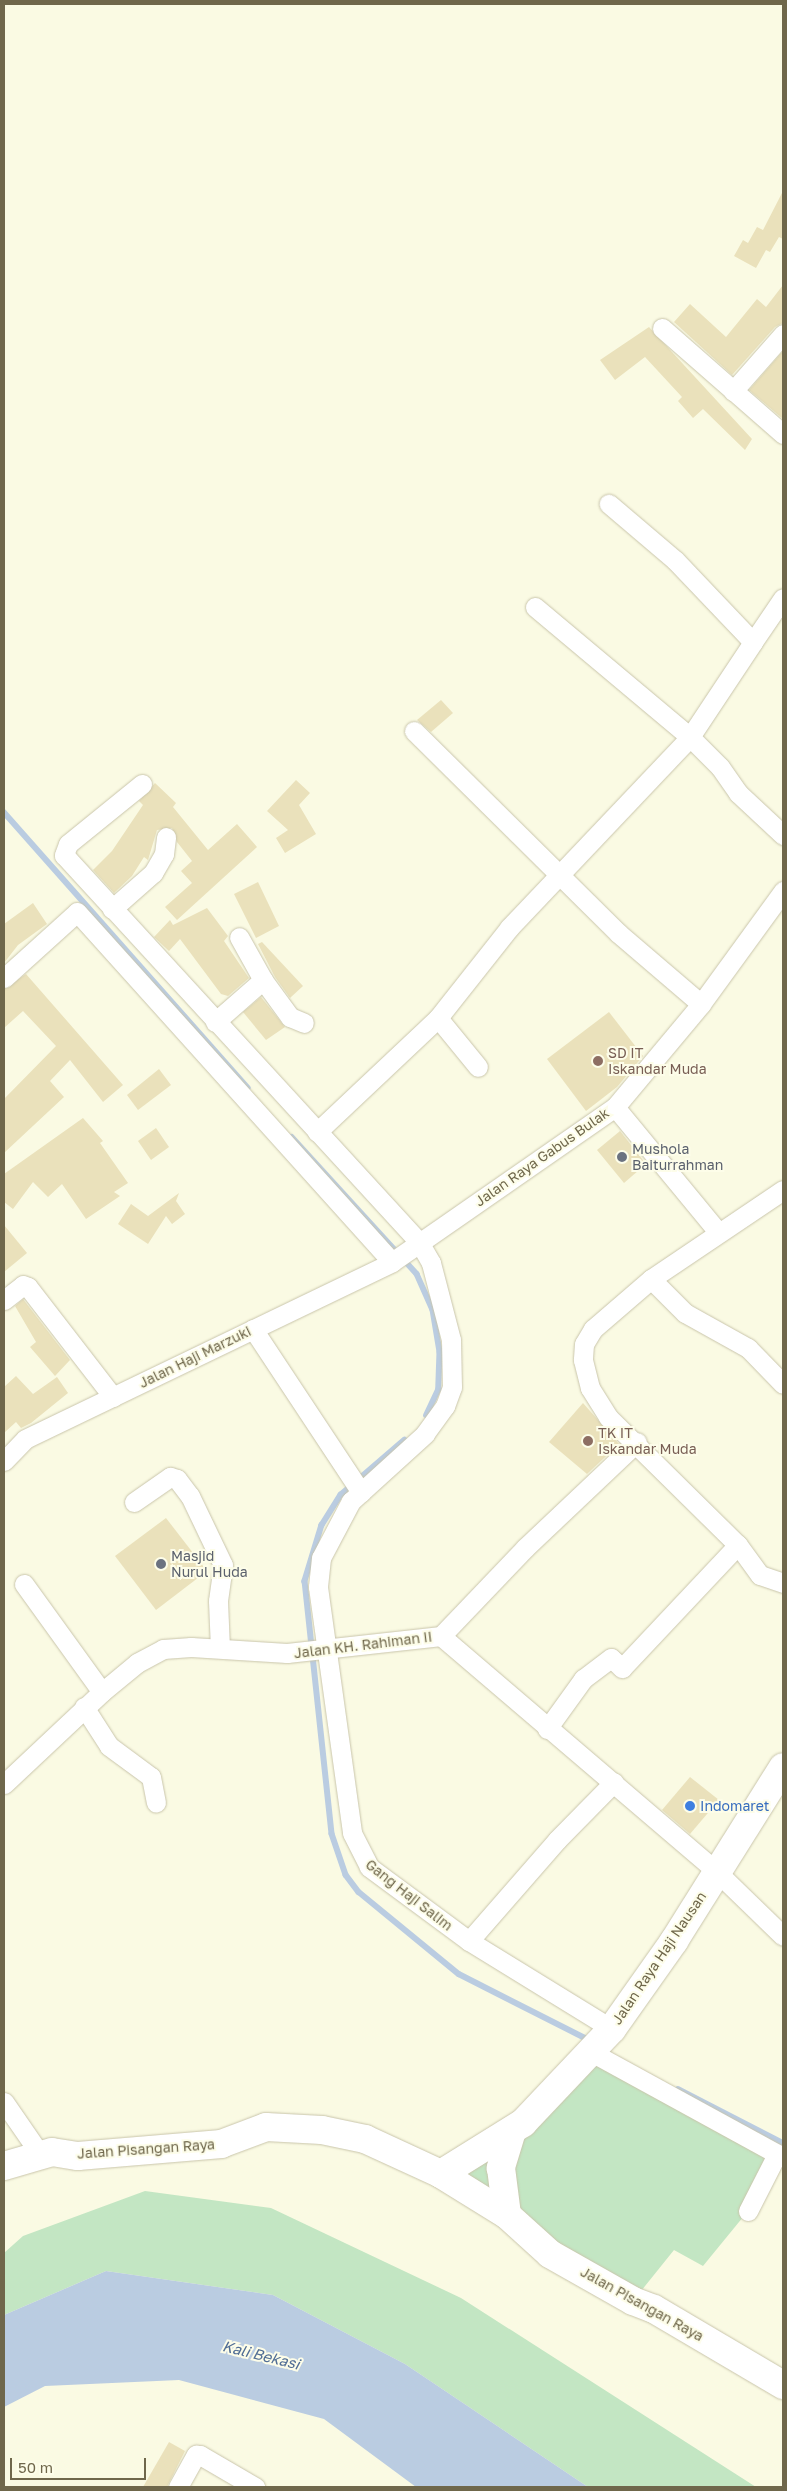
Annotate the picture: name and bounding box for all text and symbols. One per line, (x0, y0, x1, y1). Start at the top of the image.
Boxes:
place label: SD IT Iskandar Muda (608, 1045, 707, 1078)
marker: SD IT Iskandar Muda (592, 1055, 604, 1067)
street label: Jalan Raya Gabus Bulak (472, 1104, 612, 1210)
place label: Mushola Baiturrahman (632, 1141, 723, 1174)
marker: Mushola Baiturrahman (616, 1151, 628, 1163)
street label: Jalan Haji Marzuki (136, 1323, 254, 1391)
place label: TK IT Iskandar Muda (598, 1425, 697, 1458)
marker: TK IT Iskandar Muda (582, 1435, 594, 1447)
place label: Masjid Nurul Huda (171, 1548, 248, 1580)
marker: Masjid Nurul Huda (155, 1558, 167, 1570)
street label: Jalan KH. Rahiman II (293, 1628, 433, 1662)
place label: Indomaret (700, 1798, 769, 1814)
marker: Indomaret (684, 1800, 696, 1812)
street label: Gang Haji Salim (362, 1856, 456, 1934)
street label: Jalan Raya Haji Nausan (608, 1888, 710, 2028)
street label: Jalan Pisangan Raya (77, 2136, 215, 2162)
street label: Jalan Pisangan Raya (578, 2263, 706, 2345)
water label: Kali Bekasi (221, 2337, 301, 2373)
scale bar (12, 2448, 149, 2480)
text: 50 m (18, 2458, 53, 2476)

